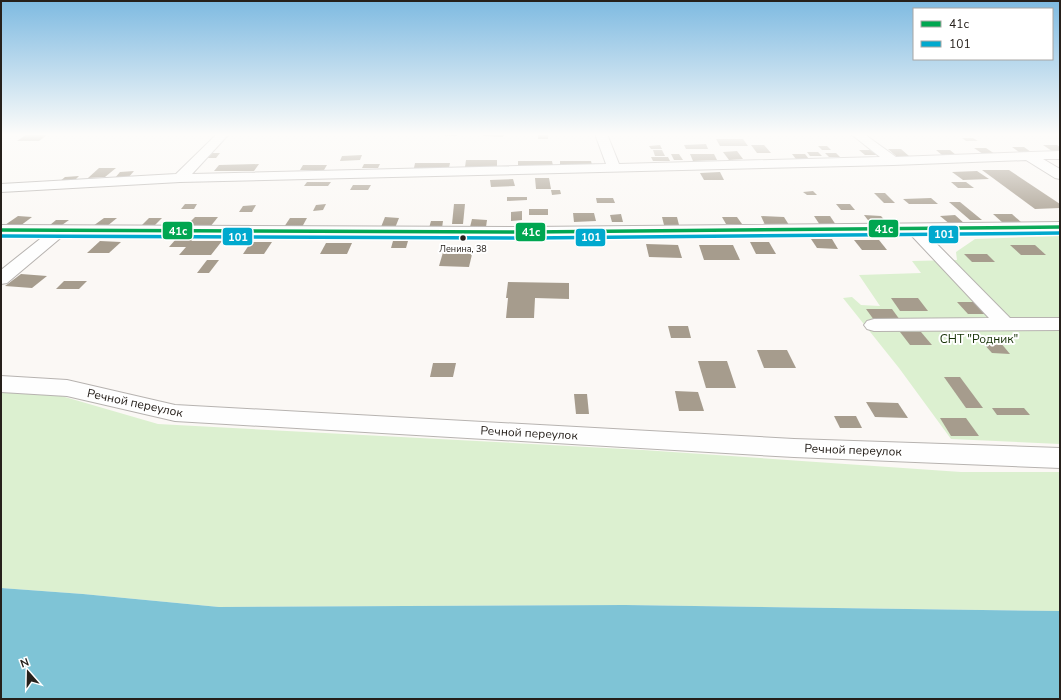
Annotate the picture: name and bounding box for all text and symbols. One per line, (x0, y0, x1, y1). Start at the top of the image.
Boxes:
legend (913, 8, 1053, 60)
text: 41с (949, 16, 969, 32)
text: 101 (949, 36, 971, 52)
line badge: 41с (868, 219, 899, 238)
line badge: 41с (162, 221, 193, 240)
line badge: 41с (515, 222, 546, 242)
text: 41с (875, 222, 894, 237)
text: 41с (169, 224, 188, 239)
text: 41с (522, 225, 541, 240)
line badge: 101 (928, 225, 959, 244)
line badge: 101 (222, 227, 253, 246)
text: 101 (934, 227, 954, 242)
line badge: 101 (575, 228, 606, 247)
text: 101 (228, 230, 248, 245)
text: 101 (581, 230, 601, 245)
marker: Ленина, 38 (458, 233, 468, 243)
place label: Ленина, 38 (439, 243, 487, 255)
park label: СНТ "Родник" (940, 331, 1018, 347)
street label: Речной переулок (86, 385, 185, 421)
street label: Речной переулок (480, 422, 579, 444)
street label: Речной переулок (804, 440, 903, 460)
north arrow (8, 652, 48, 692)
text: N (18, 655, 31, 672)

